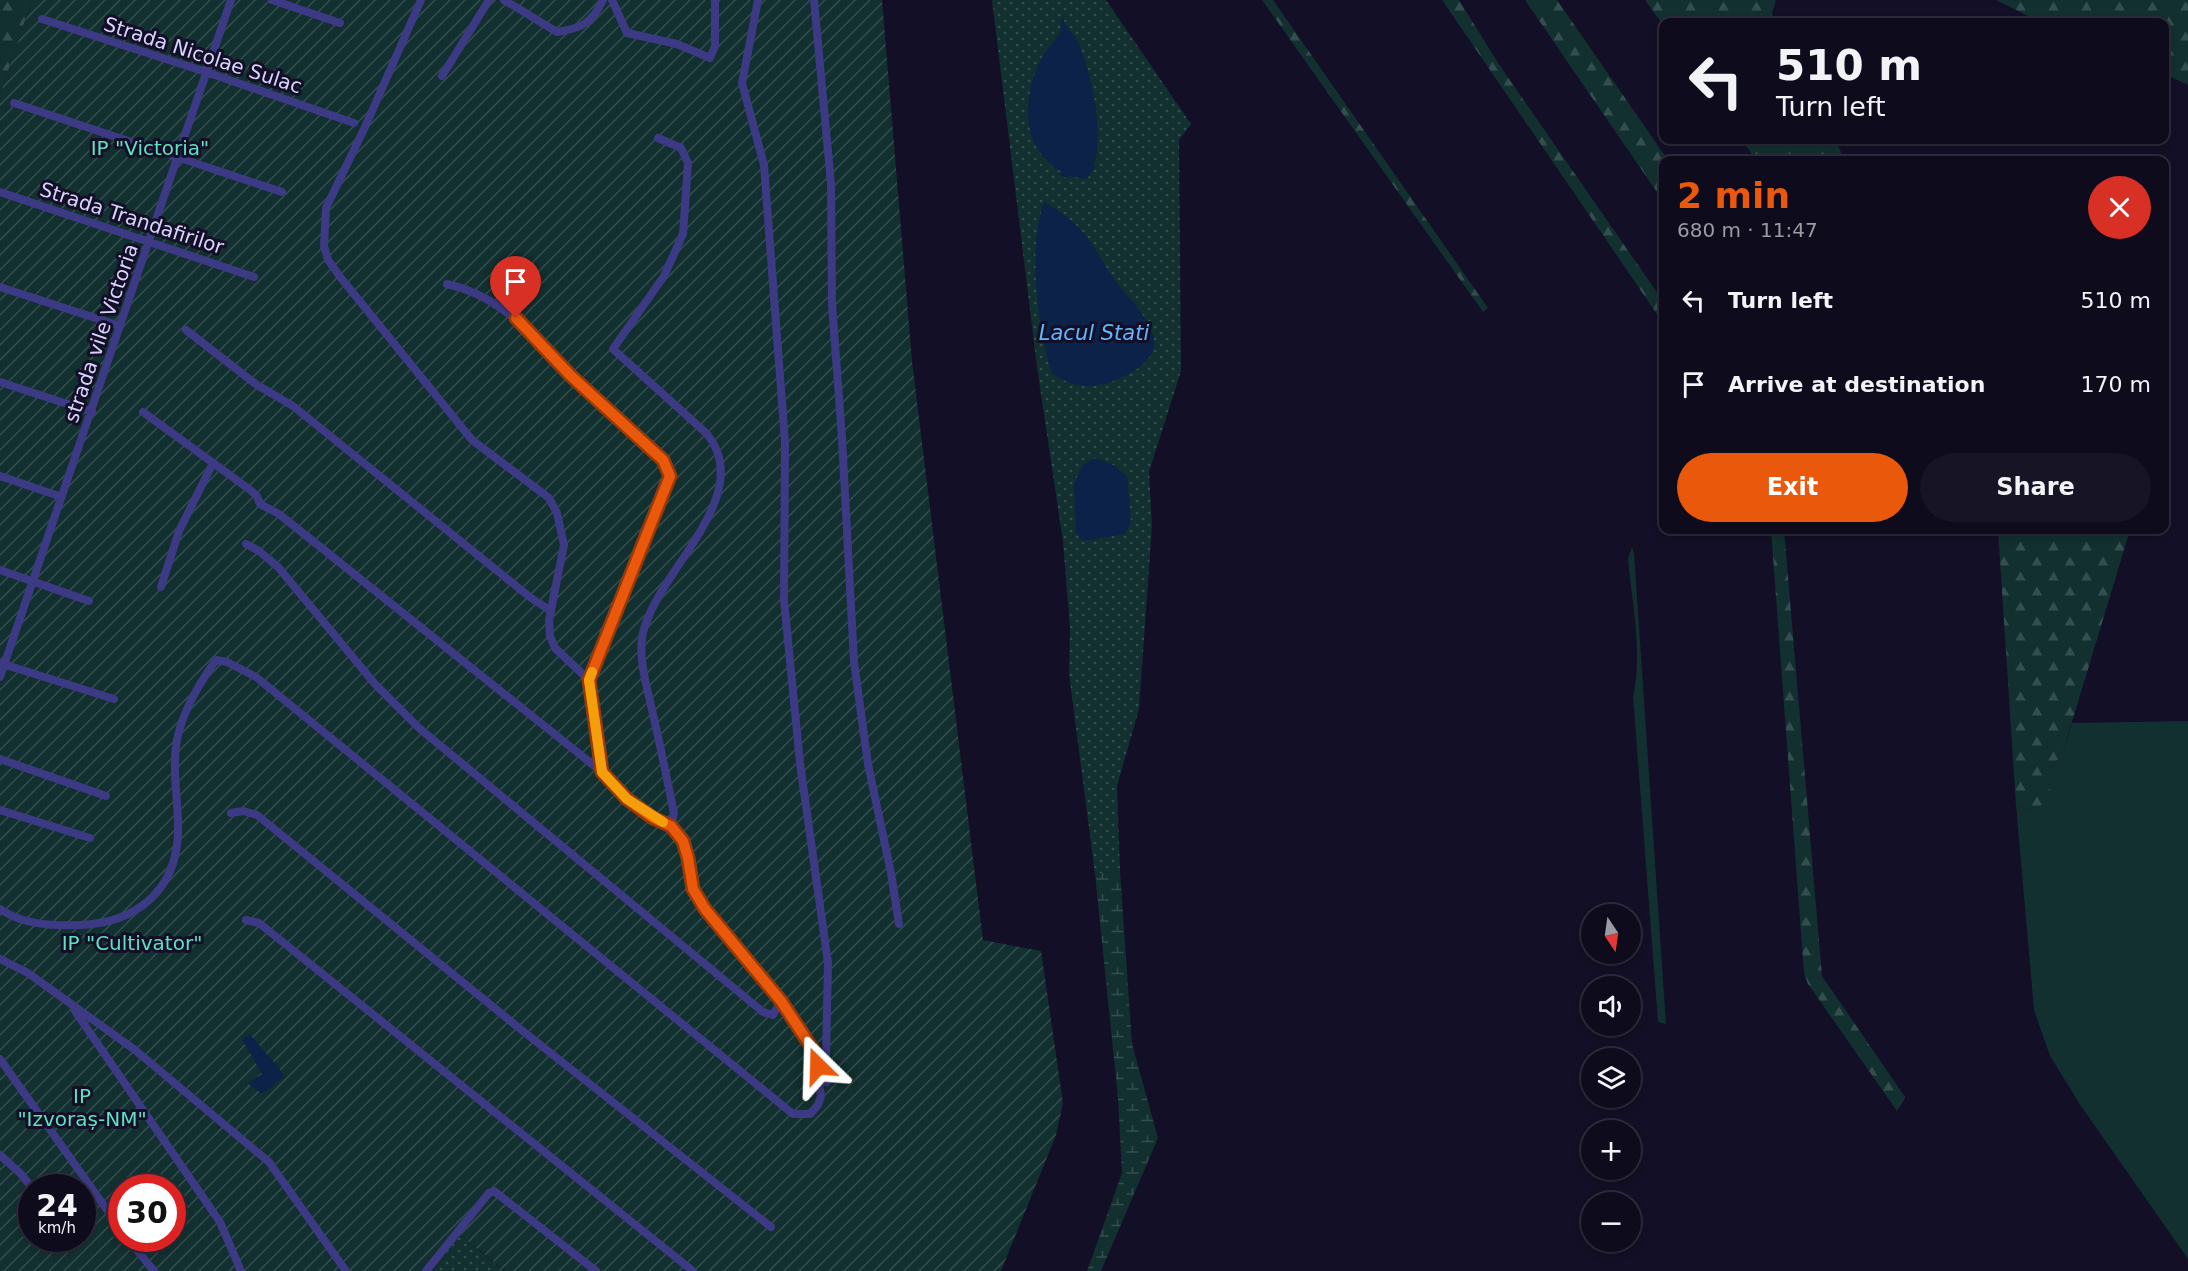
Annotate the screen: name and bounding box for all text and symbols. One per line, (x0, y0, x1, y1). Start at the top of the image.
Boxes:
street label: Strada Nicolae Sulac (101, 12, 305, 98)
text: 510 m (1776, 41, 1922, 90)
icon: left (1677, 42, 1755, 120)
text: Turn left (1776, 91, 1886, 122)
park label: IP "Victoria" (91, 136, 209, 160)
text: 2 min (1677, 175, 1790, 216)
button: close (2088, 176, 2151, 239)
street label: Strada Trandafirilor (37, 177, 228, 259)
text: 680 m · 11:47 (1677, 218, 1818, 242)
street label: strada vile Victoria (59, 240, 143, 426)
pin (490, 256, 541, 318)
icon: arrive (499, 265, 532, 298)
icon: left (1677, 284, 1710, 317)
text: Turn left (1728, 288, 1833, 313)
text: 510 m (2081, 288, 2151, 313)
water label: Lacul Stati (1039, 321, 1149, 345)
icon: arrive (1677, 368, 1710, 401)
text: Arrive at destination (1728, 372, 1985, 397)
text: 170 m (2081, 372, 2151, 397)
button: Exit (1677, 453, 1908, 522)
button: Share (1920, 453, 2151, 522)
north arrow (1581, 904, 1641, 964)
map controls (1581, 904, 1641, 1252)
park label: IP "Cultivator" (62, 931, 202, 955)
button: sound (1581, 976, 1641, 1036)
position arrow (786, 1034, 850, 1098)
button: layers (1581, 1048, 1641, 1108)
park label: IP "Izvoraș-NM" (17, 1084, 147, 1131)
button: + (1581, 1120, 1641, 1180)
speed limit sign: 30 (108, 1174, 186, 1252)
text: 24 (36, 1188, 78, 1223)
button: − (1581, 1192, 1641, 1252)
text: km/h (38, 1219, 76, 1237)

